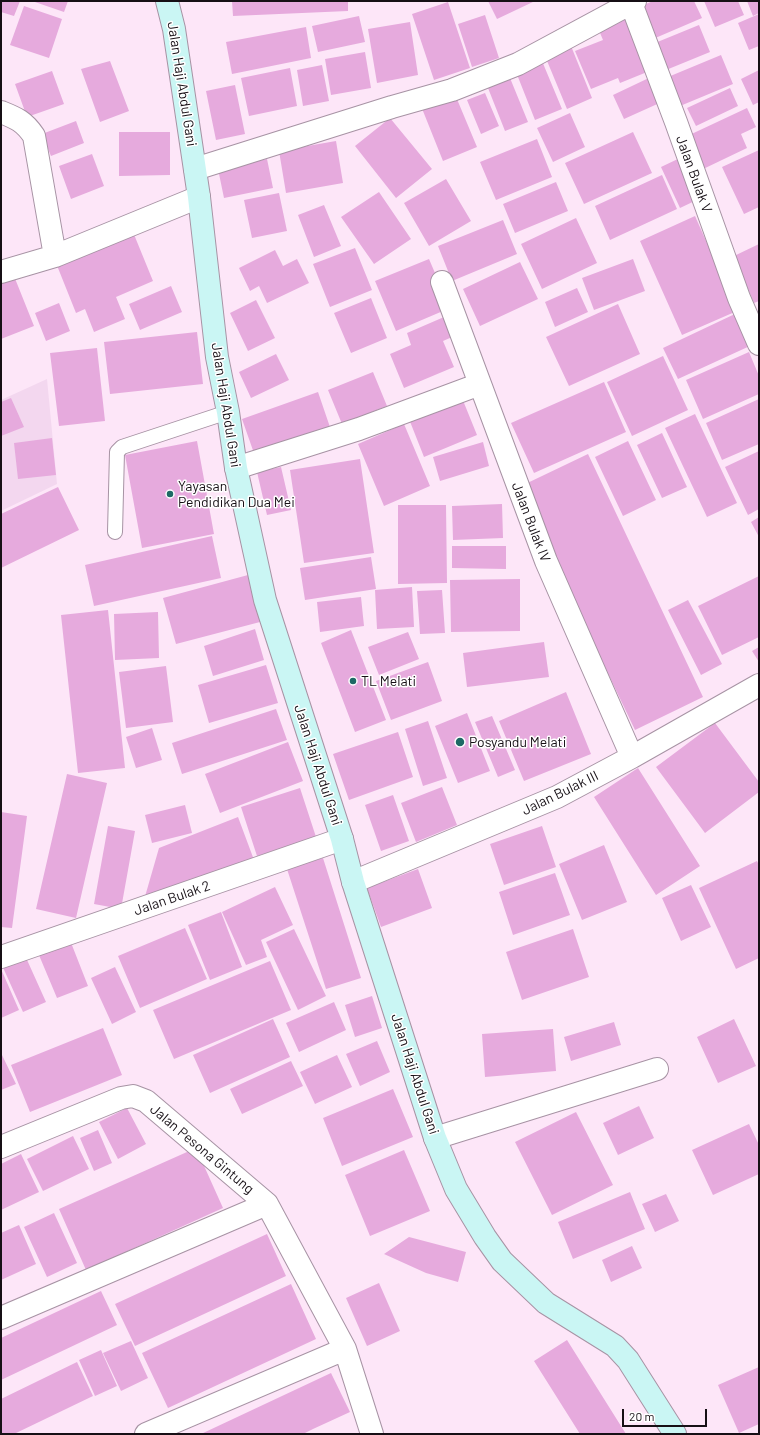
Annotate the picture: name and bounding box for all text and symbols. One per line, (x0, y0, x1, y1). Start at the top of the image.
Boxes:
street label: Jalan Haji Abdul Gani (164, 20, 200, 148)
street label: Jalan Bulak V (672, 133, 716, 215)
street label: Jalan Haji Abdul Gani (208, 341, 244, 469)
place label: Yayasan Pendidikan Dua Mei (178, 478, 295, 510)
street label: Jalan Bulak IV (508, 480, 554, 564)
marker: Yayasan Pendidikan Dua Mei (165, 489, 175, 499)
place label: TL Melati (361, 673, 416, 689)
marker: TL Melati (348, 676, 358, 686)
street label: Jalan Haji Abdul Gani (291, 702, 345, 828)
place label: Posyandu Melati (469, 734, 566, 750)
marker: Posyandu Melati (454, 736, 466, 748)
street label: Jalan Bulak III (519, 767, 601, 819)
street label: Jalan Bulak 2 (132, 877, 212, 919)
street label: Jalan Haji Abdul Gani (388, 1011, 442, 1137)
street label: Jalan Pesona Gintung (147, 1101, 257, 1197)
scale bar (624, 1401, 709, 1427)
text: 20 m (629, 1409, 655, 1423)

